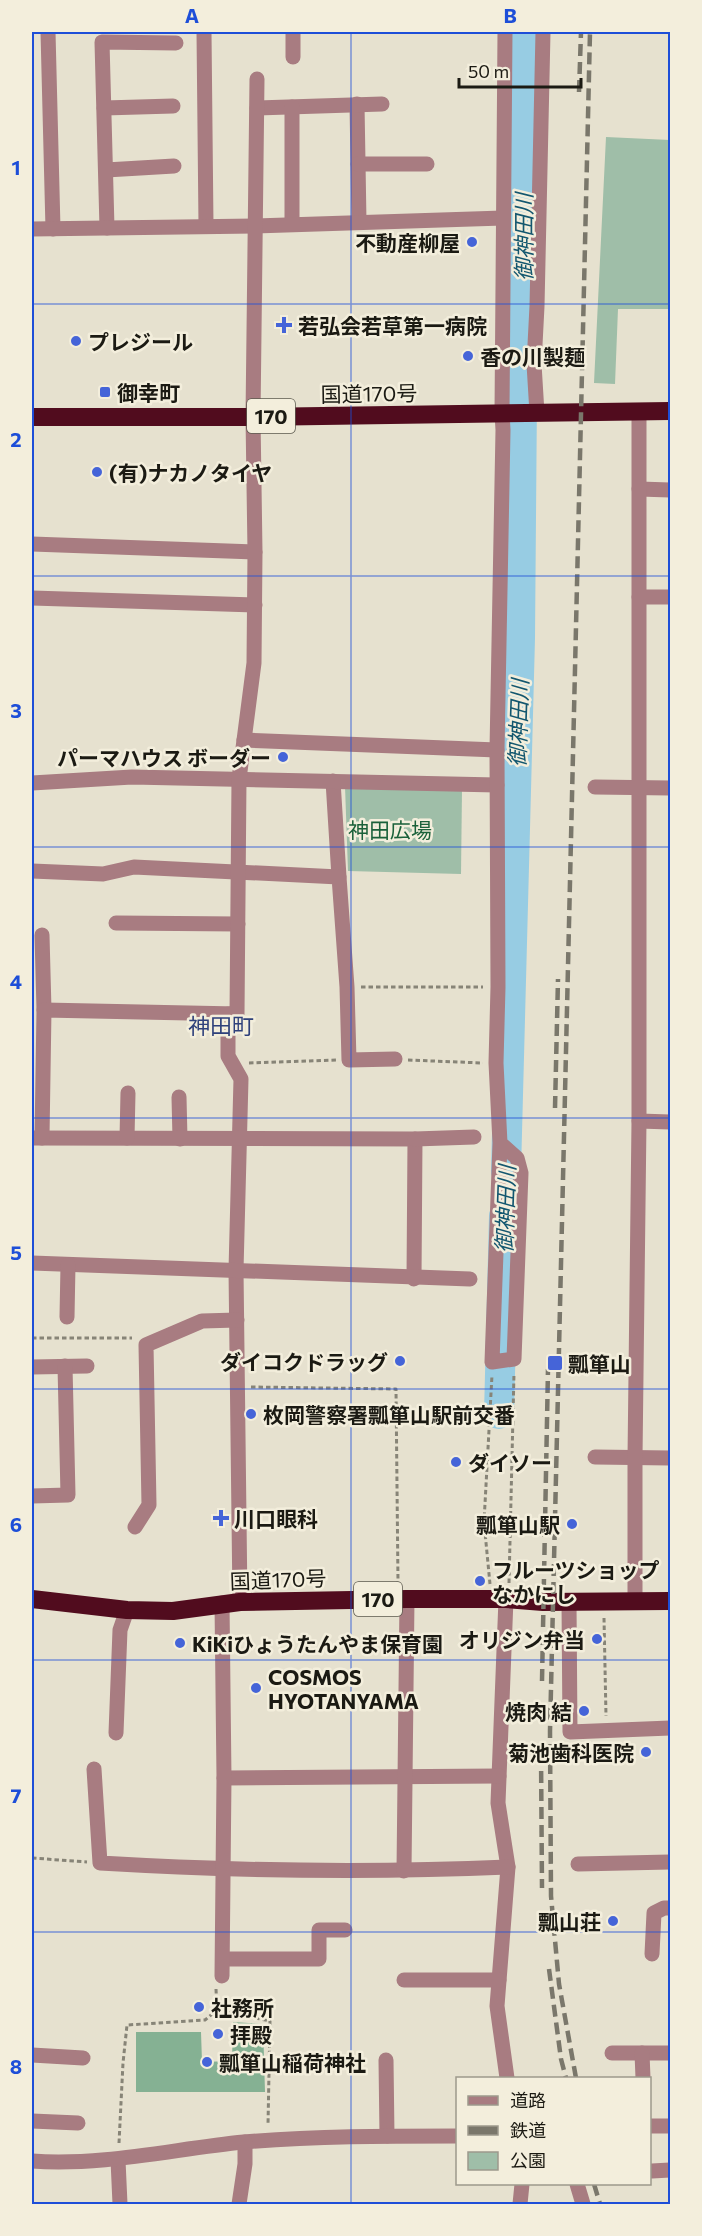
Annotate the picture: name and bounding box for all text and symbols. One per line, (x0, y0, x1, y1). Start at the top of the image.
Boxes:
text: A (185, 3, 199, 27)
text: B (503, 3, 517, 27)
scale bar (459, 51, 580, 89)
text: 50 m (468, 60, 509, 82)
text: 1 (11, 155, 21, 179)
water label: 御神田川 (510, 191, 537, 281)
place label: 不動産柳屋 (355, 230, 460, 255)
marker: 不動産柳屋 (465, 235, 479, 249)
place label: 若弘会若草第一病院 (298, 313, 487, 338)
marker: 若弘会若草第一病院 (275, 316, 293, 334)
place label: プレジール (88, 329, 193, 354)
marker: プレジール (69, 334, 83, 348)
place label: 香の川製麺 (480, 344, 585, 369)
marker: 香の川製麺 (461, 349, 475, 363)
place label: 御幸町 (117, 380, 180, 405)
street label: 国道170号 (320, 380, 418, 406)
marker: 御幸町 (98, 385, 112, 399)
road number: 170 (247, 399, 295, 433)
text: 2 (10, 427, 22, 451)
place label: (有)ナカノタイヤ (109, 460, 272, 485)
marker: (有)ナカノタイヤ (90, 465, 104, 479)
water label: 御神田川 (503, 677, 533, 767)
text: 3 (10, 698, 22, 722)
place label: パーマハウス ボーダー (57, 745, 271, 770)
marker: パーマハウス ボーダー (276, 750, 290, 764)
park label: 神田広場 (348, 817, 432, 842)
text: 4 (10, 969, 22, 993)
district label: 神田町 (188, 1012, 254, 1039)
water label: 御神田川 (490, 1163, 520, 1253)
text: 5 (10, 1240, 22, 1264)
place label: ダイコクドラッグ (220, 1349, 388, 1374)
place label: 瓢箪山 (568, 1351, 631, 1376)
marker: ダイコクドラッグ (393, 1354, 407, 1368)
marker: 瓢箪山 (546, 1354, 564, 1372)
place label: 枚岡警察署瓢箪山駅前交番 (263, 1402, 515, 1427)
marker: 枚岡警察署瓢箪山駅前交番 (244, 1407, 258, 1421)
place label: ダイソー (468, 1450, 552, 1475)
marker: ダイソー (449, 1455, 463, 1469)
place label: 川口眼科 (234, 1506, 318, 1531)
marker: 川口眼科 (212, 1509, 230, 1527)
text: 6 (10, 1512, 22, 1536)
place label: 瓢箪山駅 (476, 1512, 560, 1537)
marker: 瓢箪山駅 (565, 1517, 579, 1531)
place label: フルーツショップ なかにし (492, 1557, 660, 1606)
street label: 国道170号 (229, 1565, 327, 1593)
marker: フルーツショップ なかにし (473, 1574, 487, 1588)
road number: 170 (354, 1582, 402, 1616)
place label: オリジン弁当 (459, 1627, 585, 1652)
place label: KiKiひょうたんやま保育園 (192, 1631, 443, 1656)
marker: オリジン弁当 (590, 1632, 604, 1646)
marker: KiKiひょうたんやま保育園 (173, 1636, 187, 1650)
place label: COSMOS HYOTANYAMA (268, 1664, 419, 1713)
marker: COSMOS HYOTANYAMA (249, 1681, 263, 1695)
place label: 焼肉 結 (505, 1699, 572, 1724)
marker: 焼肉 結 (577, 1704, 591, 1718)
place label: 菊池歯科医院 (508, 1740, 634, 1765)
marker: 菊池歯科医院 (639, 1745, 653, 1759)
text: 7 (11, 1783, 22, 1807)
place label: 瓢山荘 (538, 1909, 601, 1934)
marker: 瓢山荘 (606, 1914, 620, 1928)
place label: 社務所 (211, 1995, 274, 2020)
marker: 社務所 (192, 2000, 206, 2014)
place label: 拝殿 (230, 2022, 272, 2047)
marker: 拝殿 (211, 2027, 225, 2041)
place label: 瓢箪山稲荷神社 (219, 2050, 366, 2075)
text: 8 (10, 2054, 22, 2078)
marker: 瓢箪山稲荷神社 (200, 2055, 214, 2069)
legend (456, 2077, 651, 2185)
text: 道路 (510, 2089, 546, 2111)
text: 鉄道 (510, 2119, 546, 2141)
text: 公園 (510, 2149, 546, 2171)

